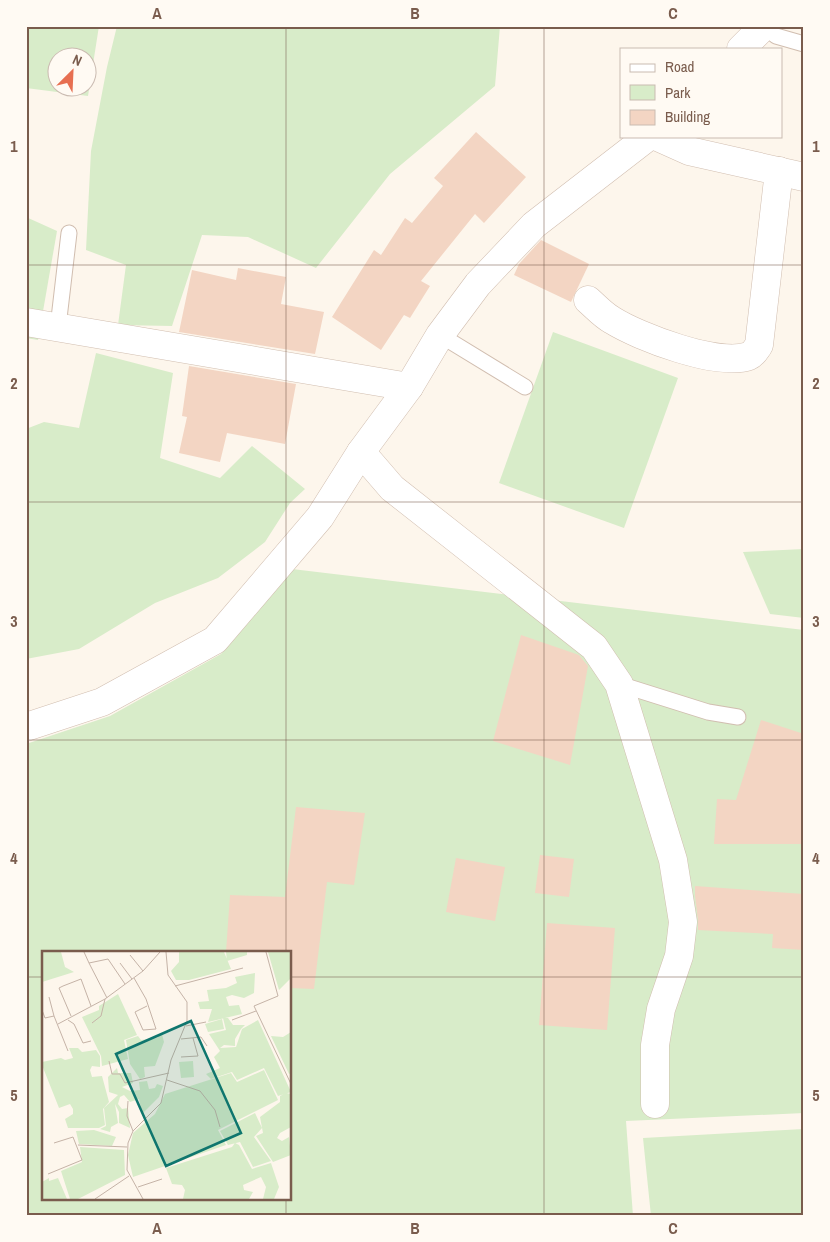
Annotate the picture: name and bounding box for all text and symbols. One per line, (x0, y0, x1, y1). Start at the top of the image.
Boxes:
text: A (152, 2, 162, 24)
text: B (410, 2, 420, 24)
text: C (668, 2, 678, 24)
north arrow (48, 48, 98, 98)
legend (620, 48, 782, 138)
text: N (70, 50, 85, 70)
text: Road (665, 56, 694, 77)
text: Park (665, 82, 691, 103)
text: Building (665, 106, 710, 127)
text: 1 (10, 135, 18, 157)
text: 1 (812, 135, 820, 157)
text: 2 (10, 372, 18, 394)
text: 2 (812, 372, 820, 394)
text: 3 (10, 610, 18, 632)
text: 3 (812, 610, 820, 632)
text: 4 (10, 847, 18, 869)
text: 4 (812, 847, 820, 869)
inset map (42, 951, 291, 1200)
text: 5 (10, 1084, 18, 1106)
text: 5 (812, 1084, 820, 1106)
text: A (152, 1217, 162, 1239)
text: B (410, 1217, 420, 1239)
text: C (668, 1217, 678, 1239)

